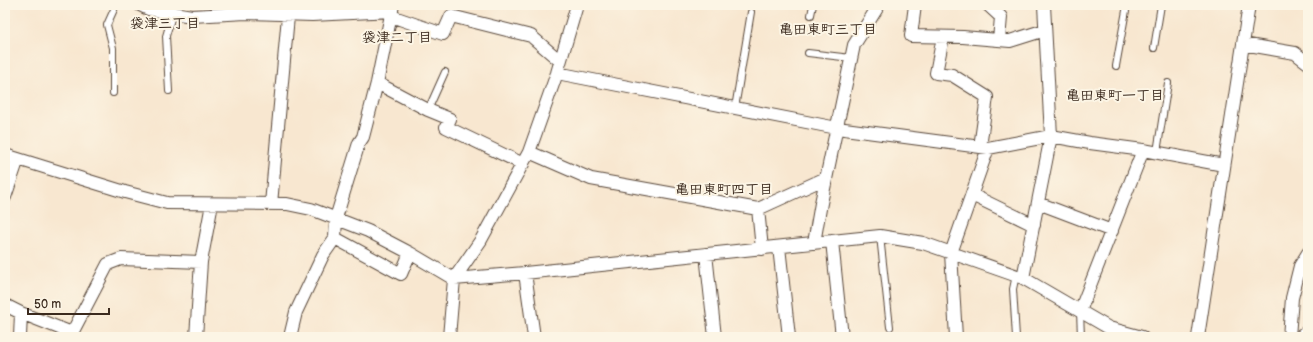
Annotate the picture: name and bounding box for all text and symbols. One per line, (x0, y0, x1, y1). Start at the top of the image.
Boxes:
district label: 袋津三丁目 (130, 15, 200, 32)
district label: 亀田東町三丁目 (779, 21, 877, 38)
district label: 袋津二丁目 (362, 29, 432, 46)
district label: 亀田東町一丁目 (1066, 87, 1164, 104)
district label: 亀田東町四丁目 (675, 181, 773, 198)
scale bar (28, 290, 109, 316)
text: 50 m (34, 297, 61, 312)

